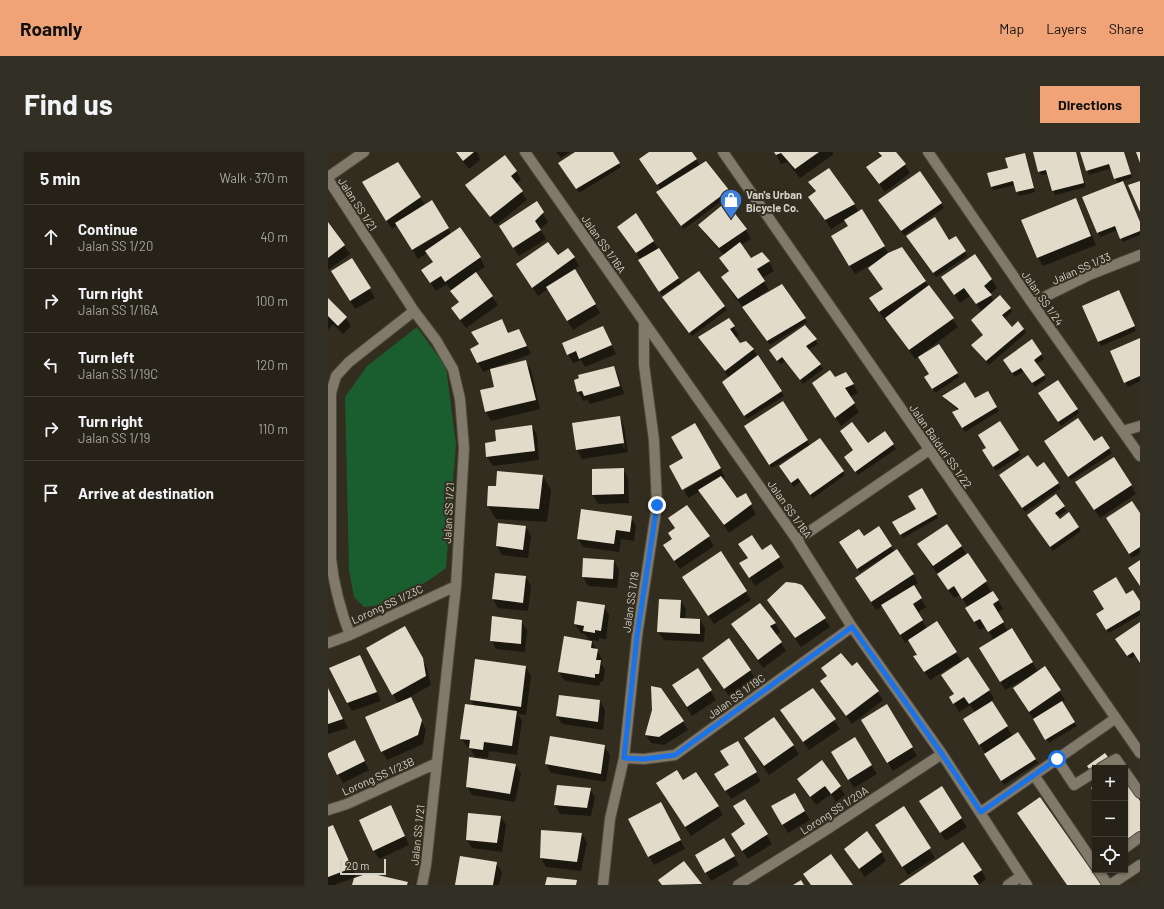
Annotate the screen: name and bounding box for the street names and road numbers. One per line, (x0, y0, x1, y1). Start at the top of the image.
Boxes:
street label: Jalan SS 1/21 (336, 175, 380, 233)
street label: Jalan SS 1/16A (579, 213, 629, 276)
street label: Jalan SS 1/33 (1050, 249, 1112, 287)
street label: Jalan SS 1/24 (1019, 268, 1067, 328)
street label: Jalan Baiduri SS 1/22 (907, 402, 975, 491)
street label: Jalan SS 1/16A (765, 478, 815, 541)
street label: Jalan SS 1/21 (440, 482, 456, 544)
street label: Jalan SS 1/19 (619, 571, 641, 633)
street label: Lorong SS 1/23C (349, 582, 425, 626)
street label: Jalan SS 1/19C (705, 671, 767, 721)
street label: Lorong SS 1/23B (340, 754, 416, 798)
street label: Lorong SS 1/20A (798, 783, 871, 837)
street label: Jalan SS 1/21 (407, 804, 427, 866)

